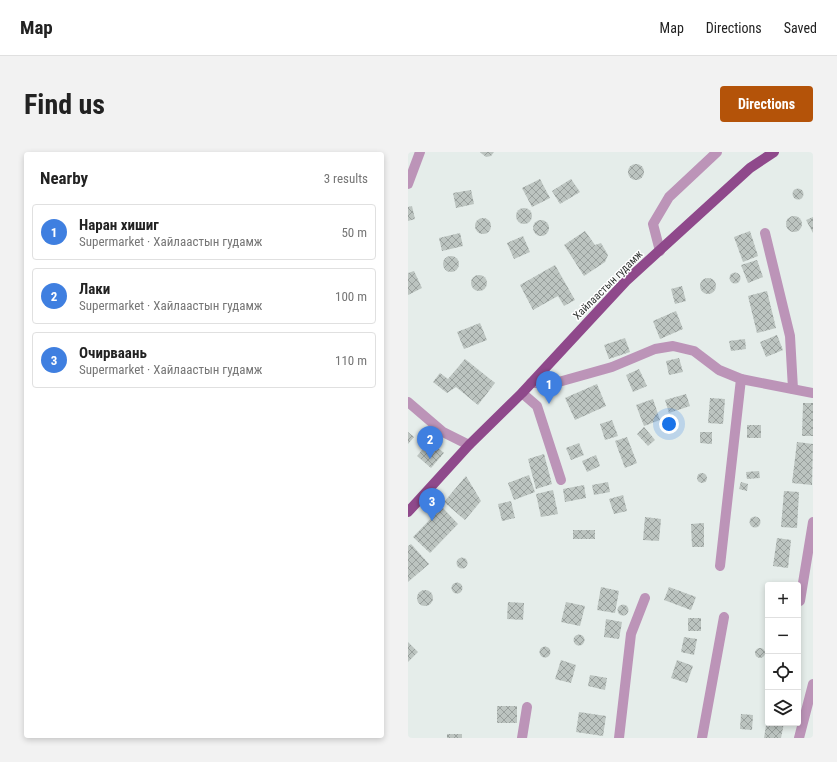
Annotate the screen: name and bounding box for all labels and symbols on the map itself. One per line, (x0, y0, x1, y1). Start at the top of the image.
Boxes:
street label: Хайлаастын гудамж (571, 247, 646, 322)
pin: 1 (536, 371, 562, 404)
your location (659, 414, 679, 434)
pin: 2 (417, 426, 443, 459)
pin: 3 (419, 488, 445, 521)

